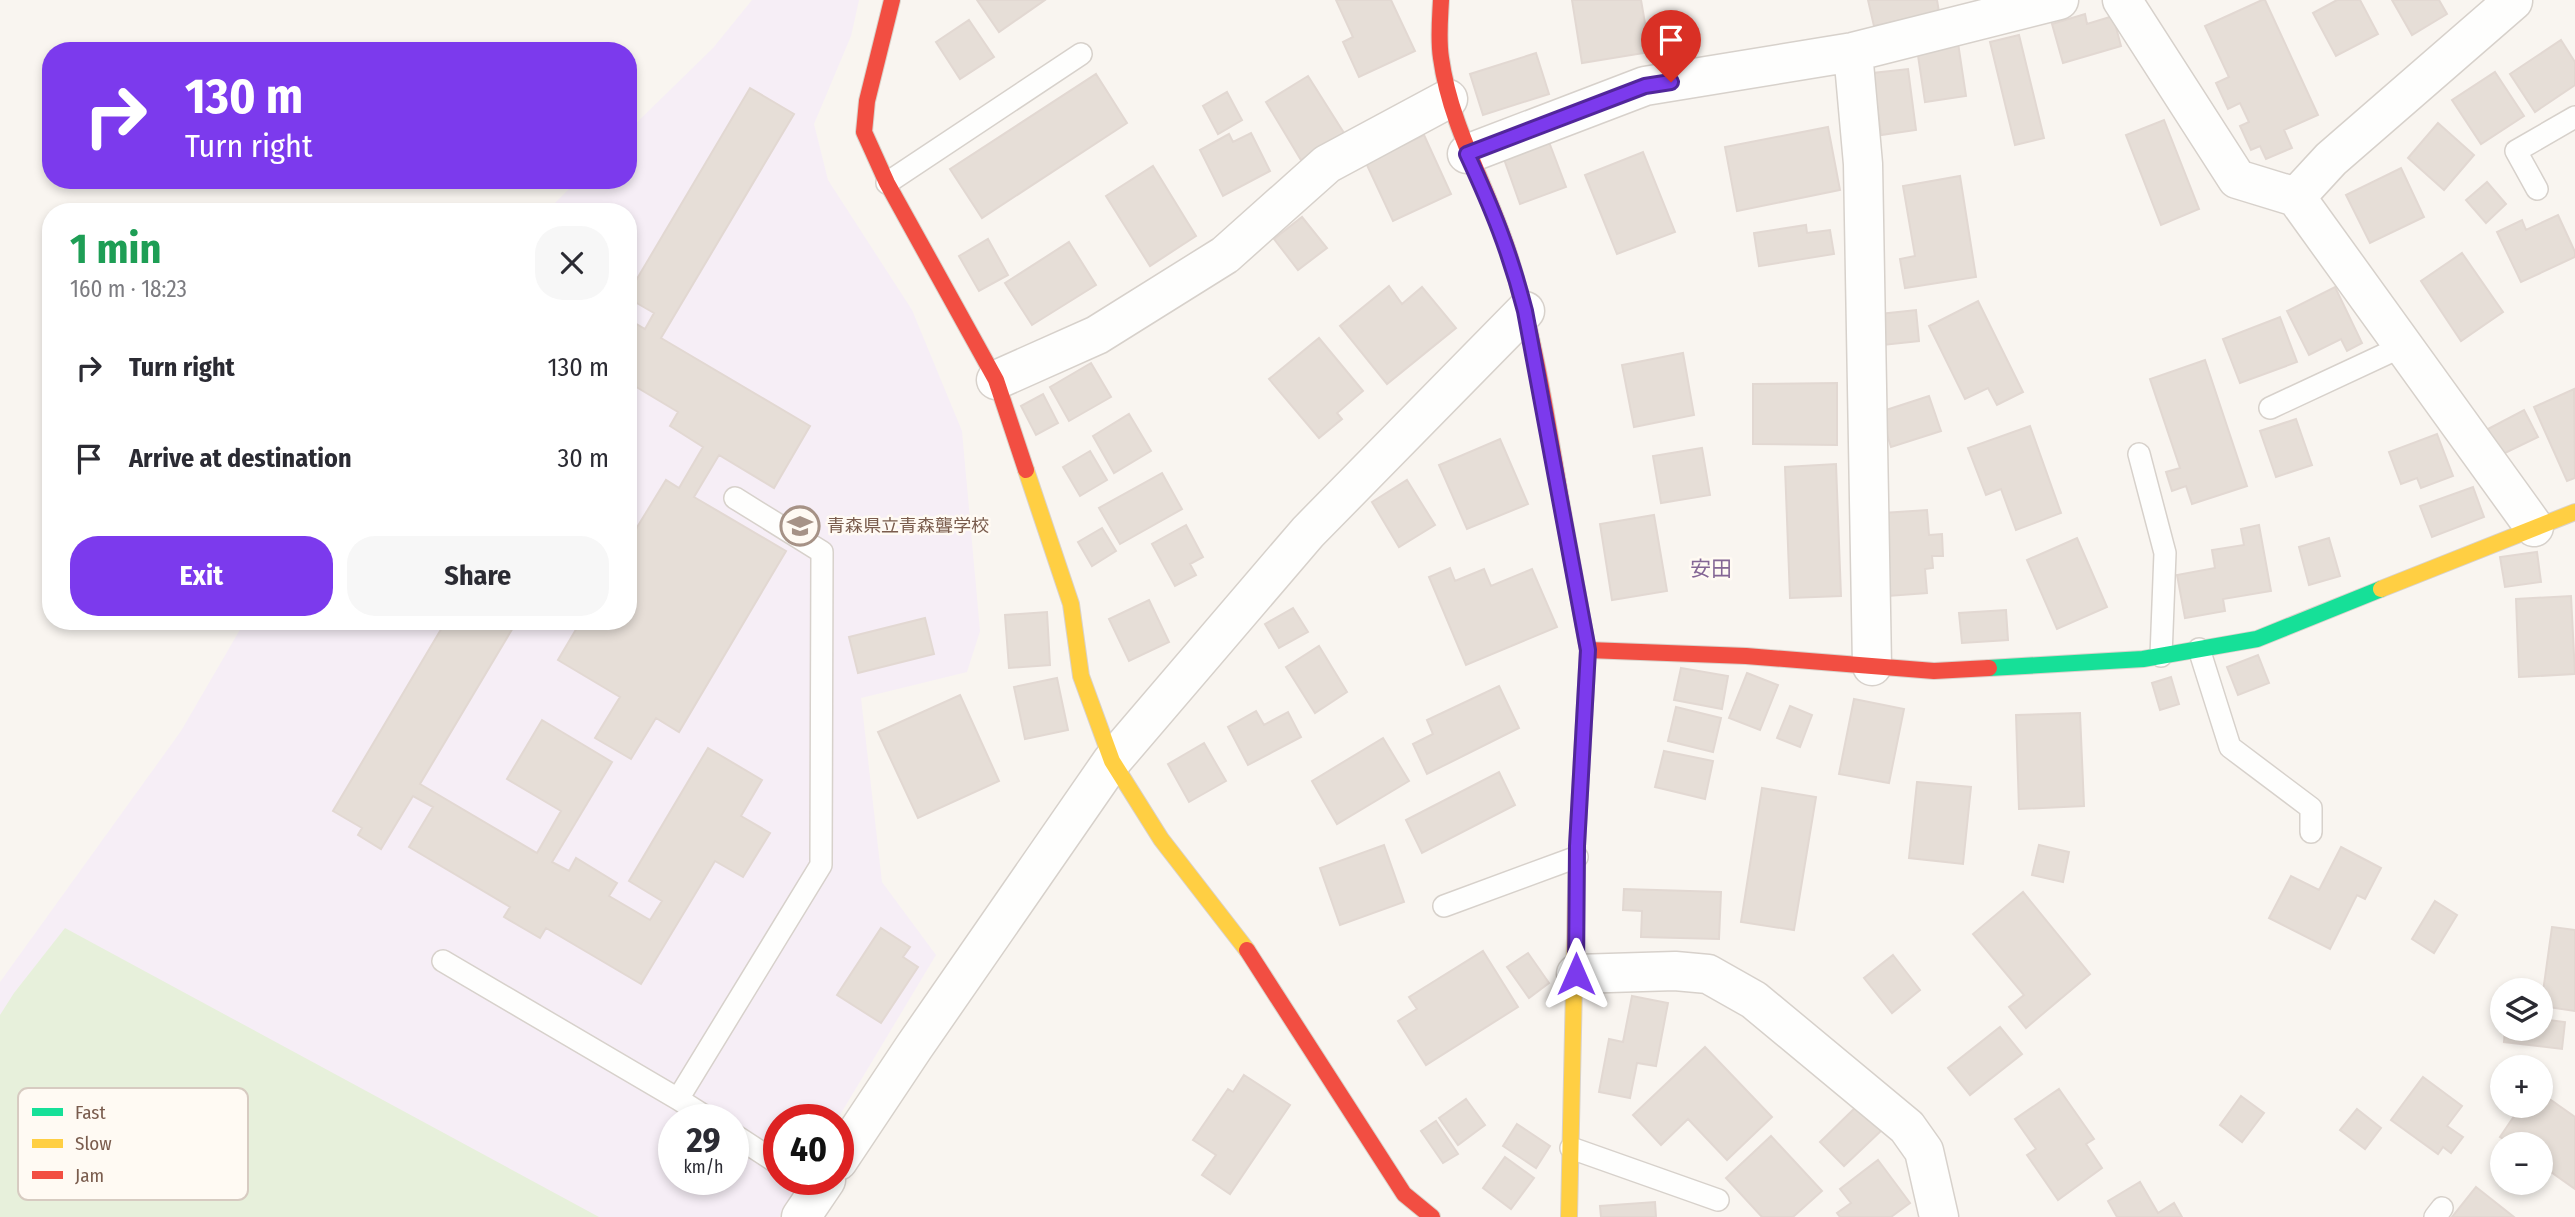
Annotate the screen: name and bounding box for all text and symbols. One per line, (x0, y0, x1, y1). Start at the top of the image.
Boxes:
pin (1641, 10, 1701, 82)
icon: arrive (1652, 21, 1690, 59)
text: 130 m (185, 67, 303, 126)
icon: right (70, 70, 161, 161)
text: Turn right (185, 127, 312, 165)
text: 1 min (70, 224, 161, 274)
button: close (535, 226, 609, 300)
text: 160 m · 18:23 (70, 275, 187, 303)
icon: right (70, 349, 108, 387)
text: Turn right (129, 352, 235, 383)
text: 130 m (547, 352, 609, 383)
icon: arrive (70, 440, 108, 478)
text: Arrive at destination (129, 443, 352, 474)
text: 30 m (558, 443, 609, 474)
school or university icon: 青森県立青森聾学校 (779, 505, 821, 547)
place label: 青森県立青森聾学校 (827, 515, 989, 537)
button: Exit (70, 536, 333, 616)
button: Share (347, 536, 609, 616)
district label: 安田 (1690, 556, 1732, 582)
position arrow (1539, 937, 1613, 1011)
map controls (2490, 978, 2553, 1195)
button: layers (2490, 978, 2553, 1041)
button: + (2490, 1055, 2553, 1118)
legend (18, 1088, 248, 1200)
text: Fast (75, 1101, 106, 1124)
speed limit sign: 40 (763, 1104, 854, 1195)
text: 29 (686, 1119, 721, 1161)
text: Slow (75, 1132, 112, 1155)
button: − (2490, 1132, 2553, 1195)
text: km/h (683, 1156, 724, 1178)
text: Jam (75, 1164, 104, 1187)

